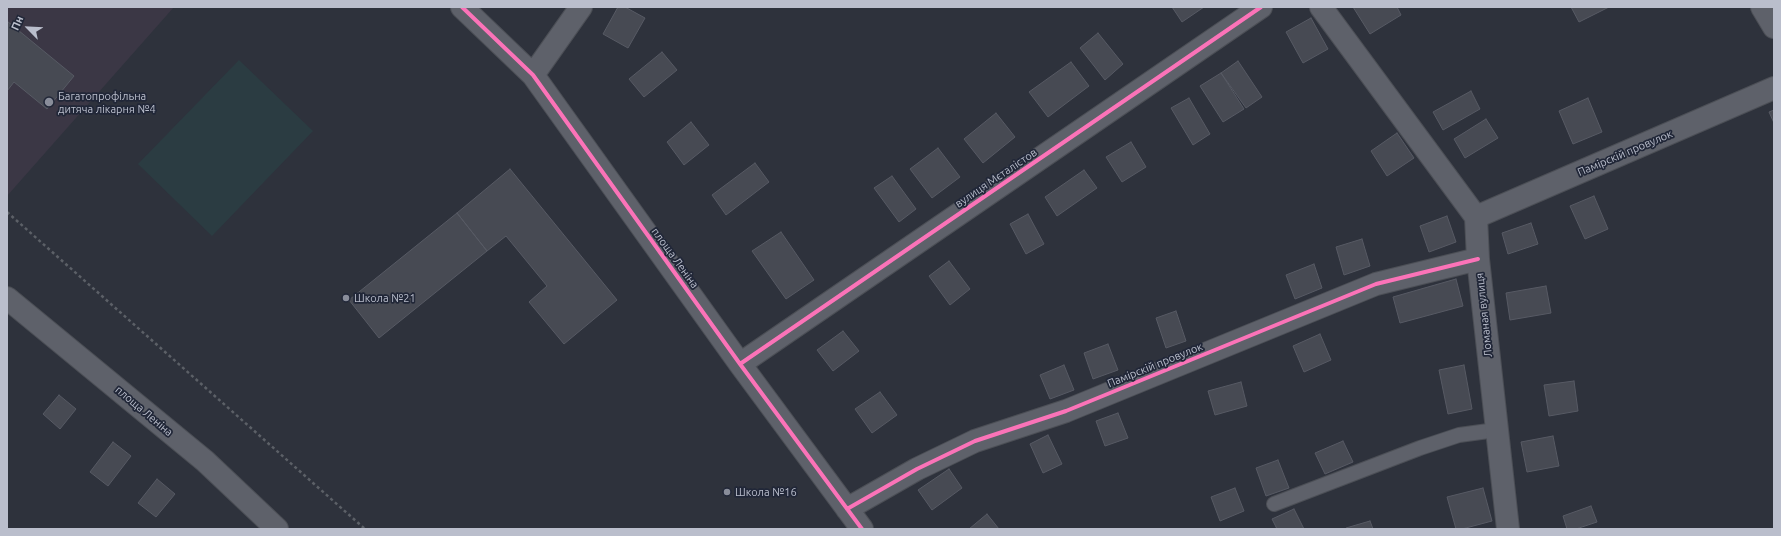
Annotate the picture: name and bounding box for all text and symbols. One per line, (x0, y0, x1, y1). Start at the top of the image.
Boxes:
north arrow (8, 8, 48, 48)
text: Пн (9, 14, 25, 32)
place label: Багатопрофільна дитяча лікарня №4 (58, 89, 156, 115)
marker: Багатопрофільна дитяча лікарня №4 (43, 96, 55, 108)
street label: Памірскій провулок (1576, 127, 1674, 179)
street label: вулиця Мєталістов (952, 146, 1040, 210)
street label: площа Леніна (649, 225, 701, 291)
street label: Ломаная вулиця (1473, 272, 1495, 358)
place label: Школа №21 (354, 291, 416, 305)
marker: Школа №21 (341, 293, 351, 303)
street label: Памірскій провулок (1105, 340, 1205, 390)
street label: площа Леніна (112, 383, 176, 439)
place label: Школа №16 (735, 485, 797, 499)
marker: Школа №16 (722, 487, 732, 497)

